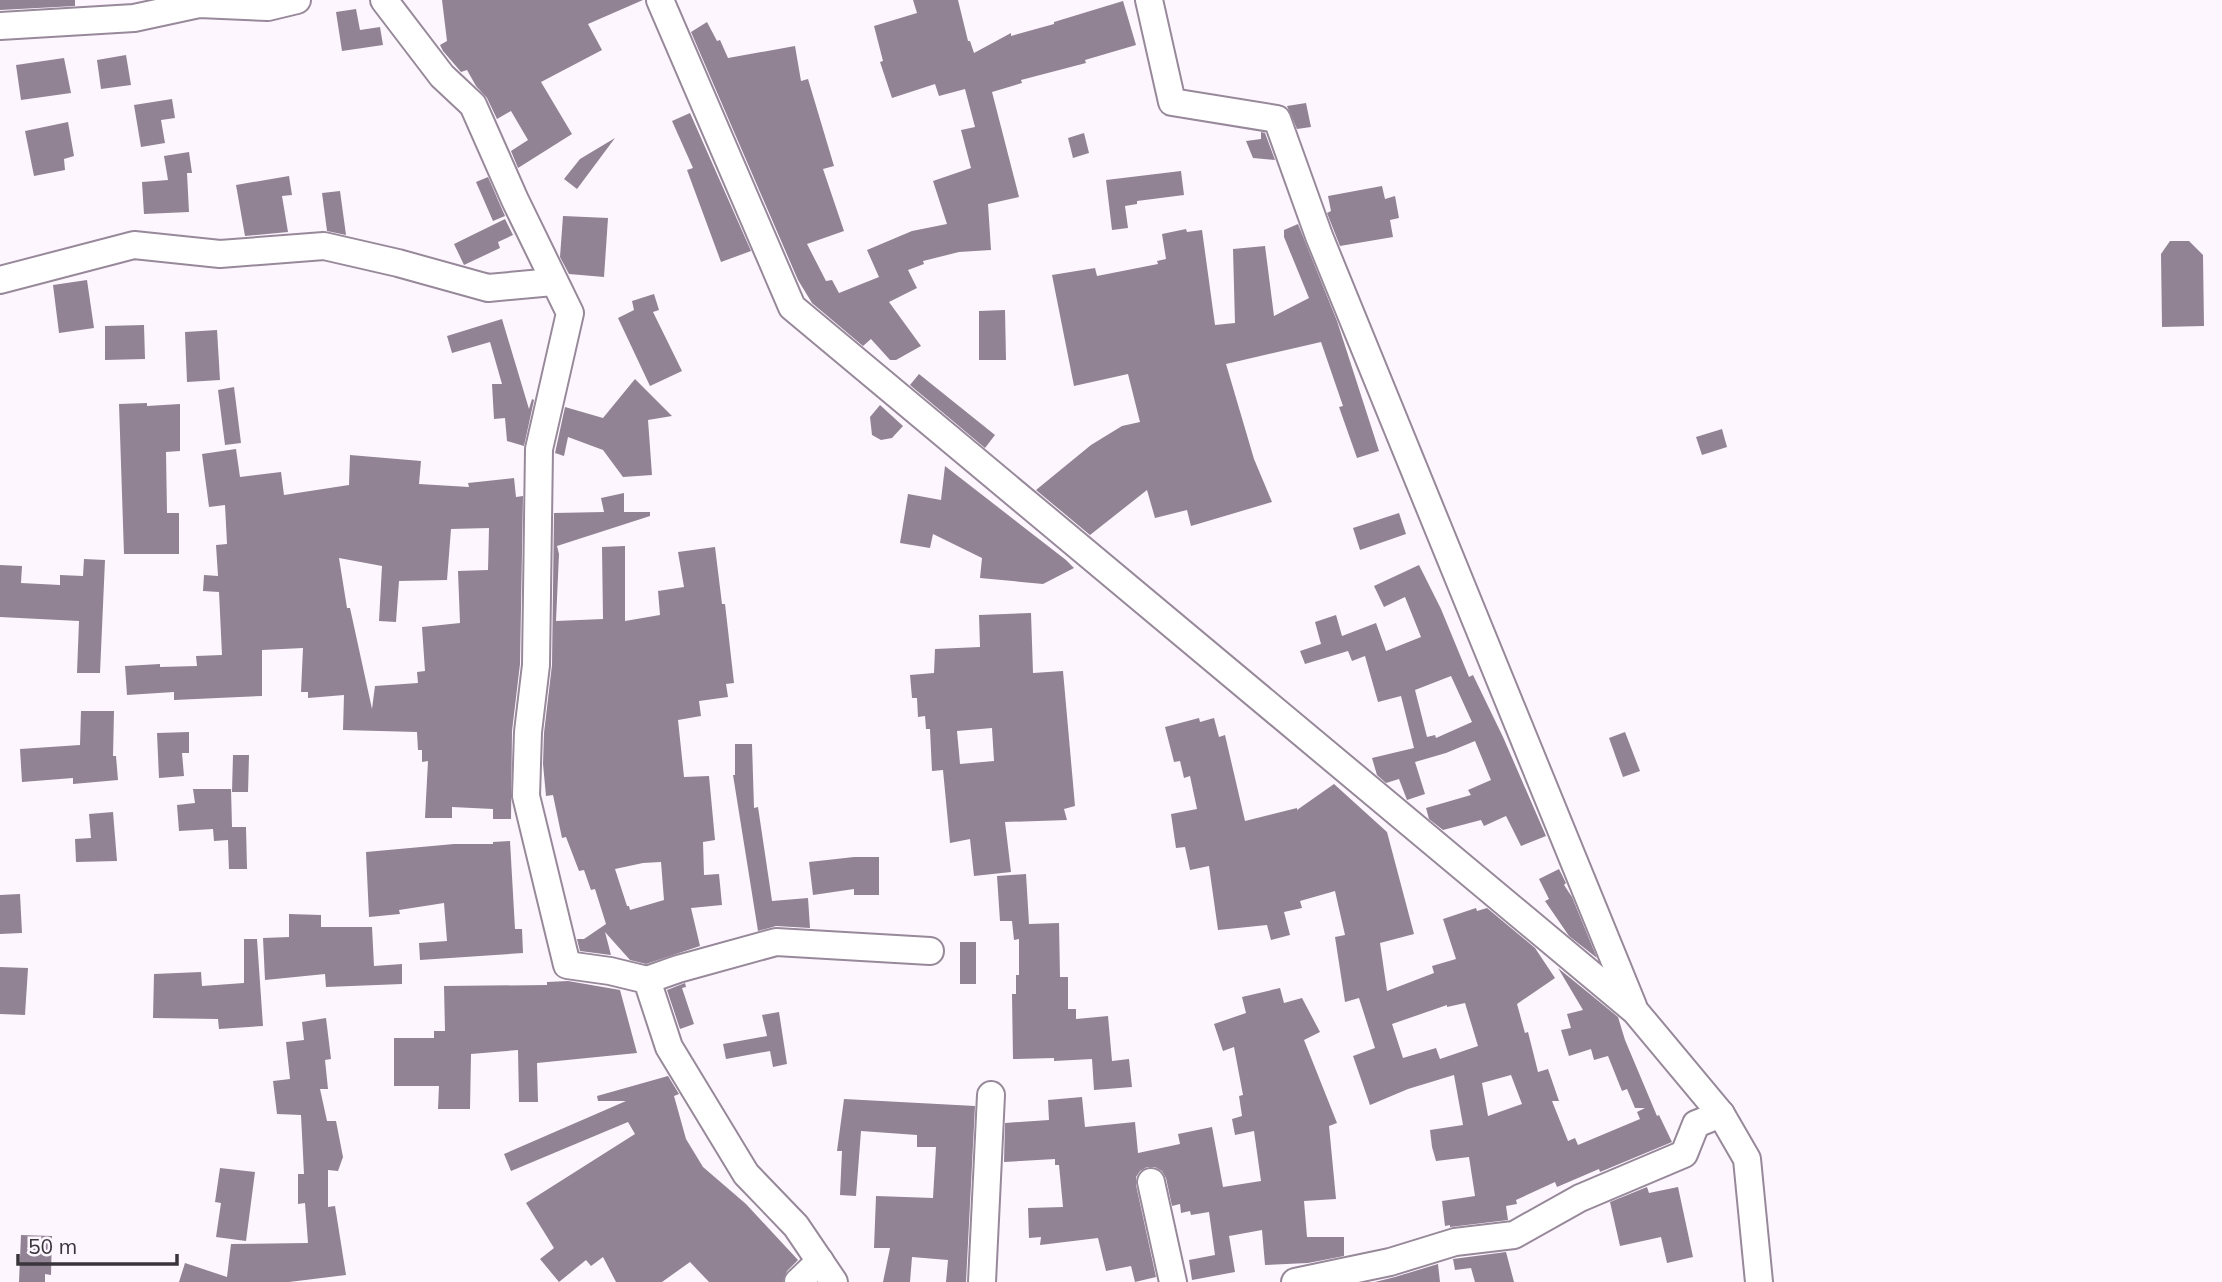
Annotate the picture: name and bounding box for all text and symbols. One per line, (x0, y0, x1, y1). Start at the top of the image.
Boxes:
scale bar (18, 1222, 177, 1266)
text: 50 m (28, 1233, 77, 1259)

